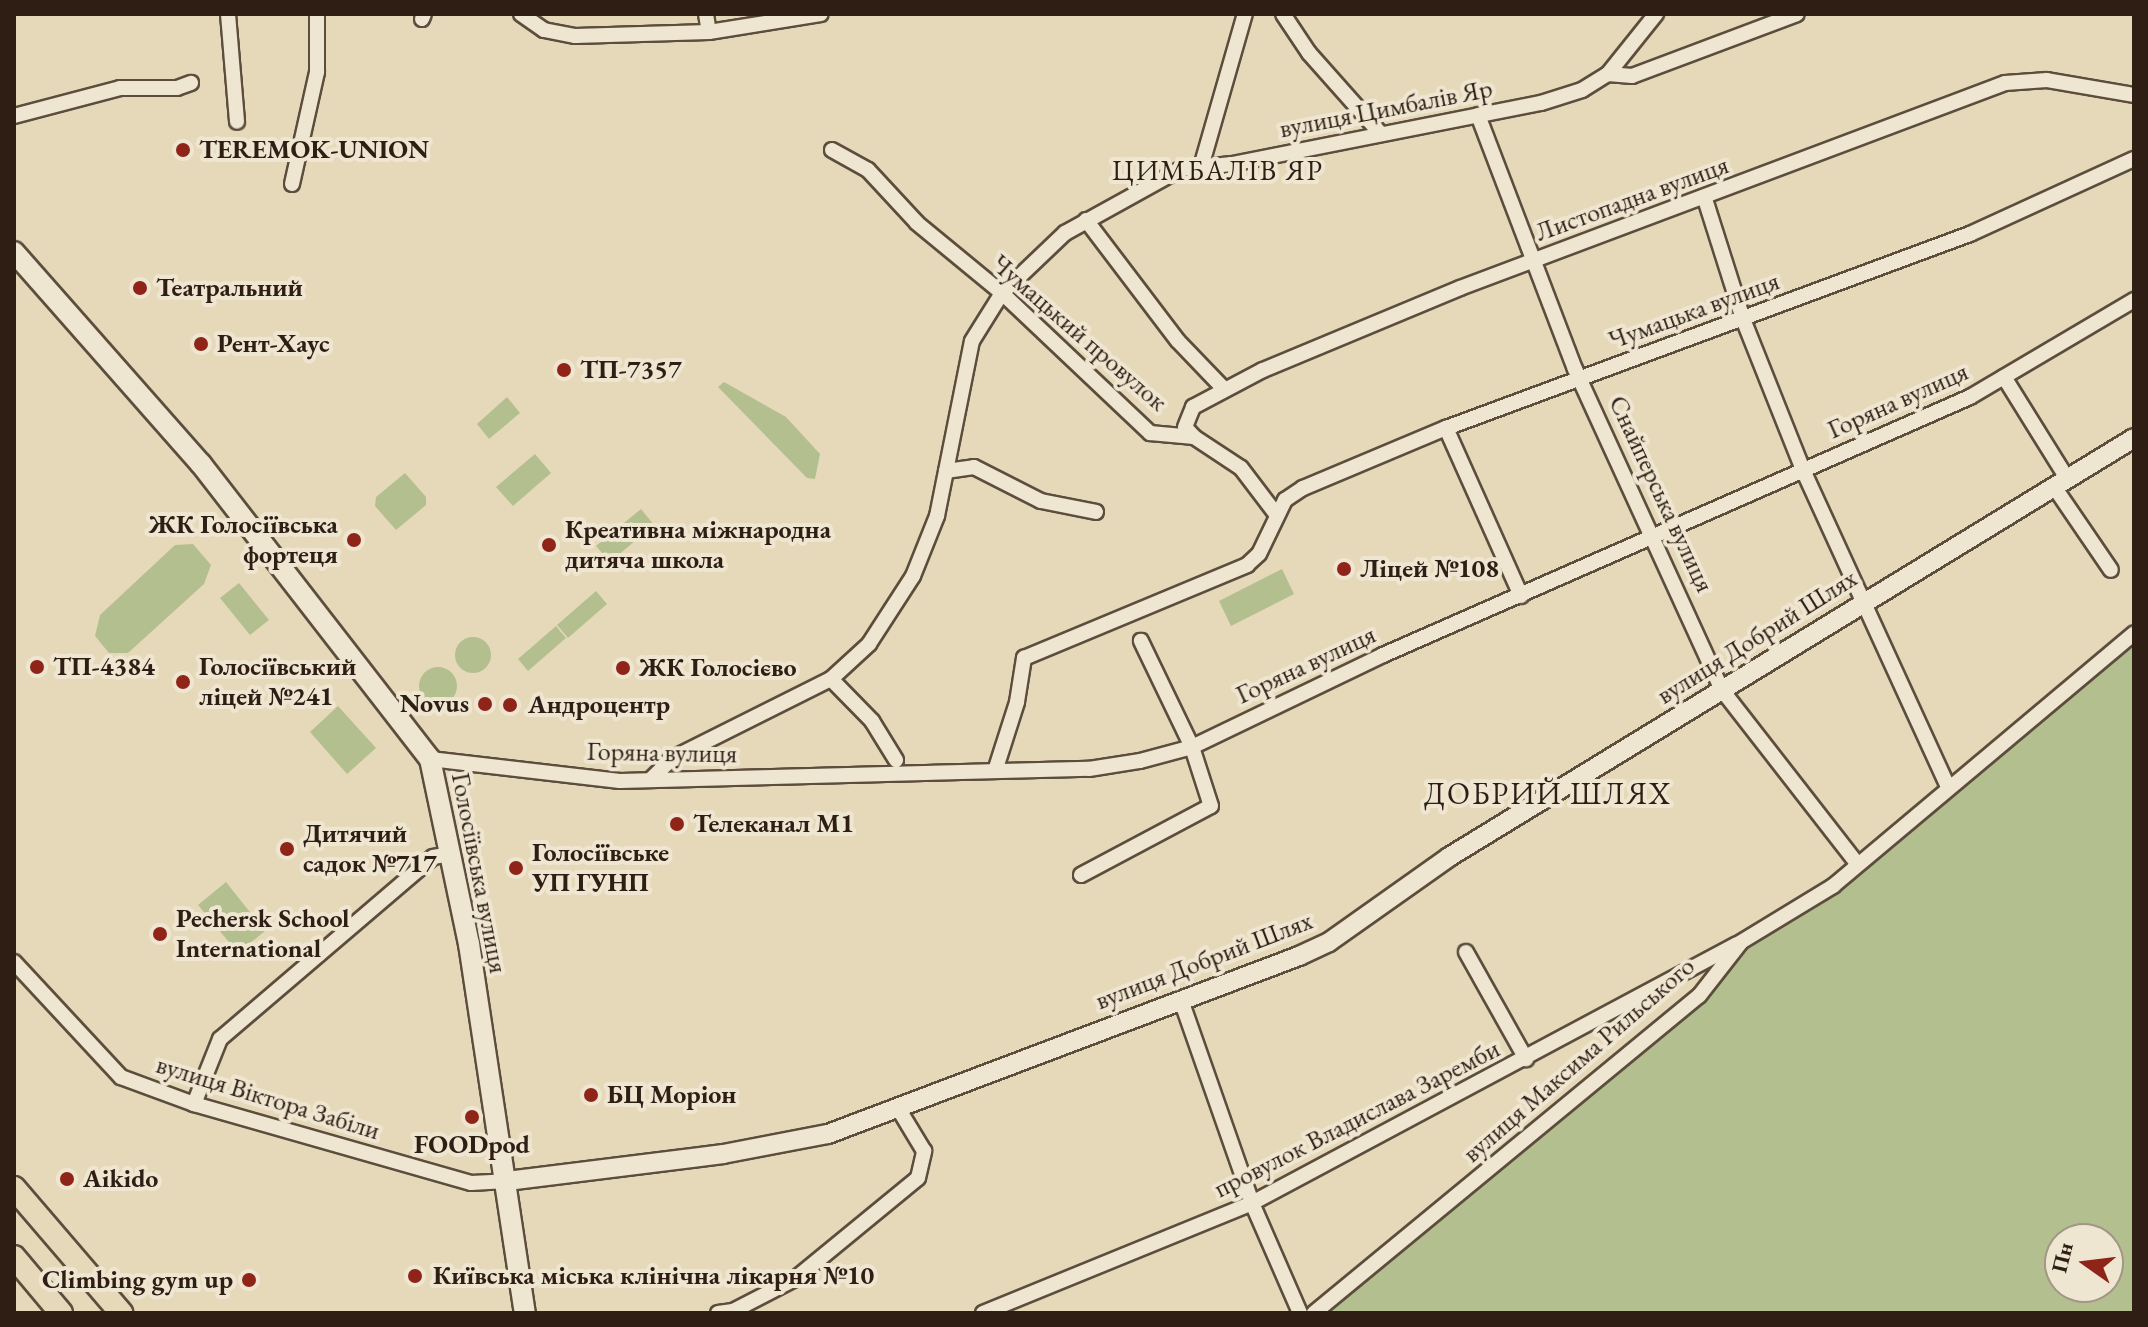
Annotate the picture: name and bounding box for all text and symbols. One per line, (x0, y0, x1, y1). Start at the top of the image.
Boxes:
street label: вулиця Цимбалів Яр (1277, 73, 1495, 145)
place label: TEREMOK-UNION (199, 134, 429, 166)
marker: TEREMOK-UNION (174, 141, 192, 159)
street label: Листопадна вулиця (1531, 150, 1733, 248)
district label: ЦИМБАЛІВ ЯР (1112, 153, 1324, 187)
street label: Чумацький провулок (985, 248, 1173, 418)
street label: Чумацька вулиця (1604, 266, 1784, 356)
place label: Театральний (156, 272, 303, 304)
marker: Театральний (131, 279, 149, 297)
place label: Рент-Хаус (217, 328, 330, 360)
marker: Рент-Хаус (192, 335, 210, 353)
place label: ТП-7357 (580, 354, 682, 386)
street label: Горяна вулиця (1823, 356, 1973, 446)
marker: ТП-7357 (555, 361, 573, 379)
street label: Снайперська вулиця (1602, 391, 1720, 597)
place label: ЖК Голосіївська фортеця (149, 509, 338, 570)
place label: Креативна міжнародна дитяча школа (565, 514, 831, 576)
marker: ЖК Голосіївська фортеця (345, 531, 363, 549)
marker: Креативна міжнародна дитяча школа (540, 536, 558, 554)
place label: Ліцей №108 (1360, 553, 1499, 585)
marker: Ліцей №108 (1335, 560, 1353, 578)
street label: вулиця Добрий Шлях (1651, 563, 1863, 711)
street label: Горяна вулиця (1231, 619, 1381, 711)
place label: ТП-4384 (53, 651, 155, 683)
place label: Голосіївський ліцей №241 (199, 651, 356, 712)
place label: ЖК Голосієво (639, 652, 797, 684)
marker: ТП-4384 (28, 658, 46, 676)
marker: ЖК Голосієво (614, 659, 632, 677)
marker: Голосіївський ліцей №241 (174, 673, 192, 691)
place label: Novus (400, 688, 469, 720)
place label: Андроцентр (528, 689, 670, 721)
marker: Андроцентр (499, 694, 521, 716)
marker: Novus (476, 695, 494, 713)
street label: Горяна вулиця (587, 736, 737, 770)
street label: Голосіївська вулиця (444, 770, 514, 976)
district label: ДОБРИЙ ШЛЯХ (1424, 776, 1672, 812)
place label: Телеканал М1 (693, 808, 854, 840)
marker: Телеканал М1 (668, 815, 686, 833)
place label: Дитячий садок №717 (303, 818, 437, 880)
place label: Голосіївське УП ГУНП (532, 837, 669, 898)
marker: Дитячий садок №717 (278, 840, 296, 858)
marker: Голосіївське УП ГУНП (507, 859, 525, 877)
place label: Pechersk School International (176, 903, 349, 964)
street label: вулиця Добрий Шлях (1091, 905, 1317, 1017)
marker: Pechersk School International (151, 925, 169, 943)
street label: вулиця Максима Рильського (1457, 951, 1701, 1169)
street label: провулок Владислава Заремби (1209, 1033, 1505, 1205)
street label: вулиця Віктора Забіли (152, 1049, 384, 1147)
place label: БЦ Моріон (607, 1079, 736, 1111)
marker: БЦ Моріон (582, 1086, 600, 1104)
marker: FOODpod (463, 1108, 481, 1126)
place label: FOODpod (414, 1129, 530, 1161)
place label: Aikido (83, 1163, 158, 1195)
marker: Aikido (58, 1170, 76, 1188)
north arrow (2044, 1223, 2124, 1303)
text: Пн (2044, 1239, 2080, 1276)
place label: Київська міська клінічна лікарня №10 (433, 1260, 874, 1292)
place label: Climbing gym up (42, 1264, 233, 1296)
marker: Київська міська клінічна лікарня №10 (404, 1265, 426, 1287)
marker: Climbing gym up (240, 1271, 258, 1289)

